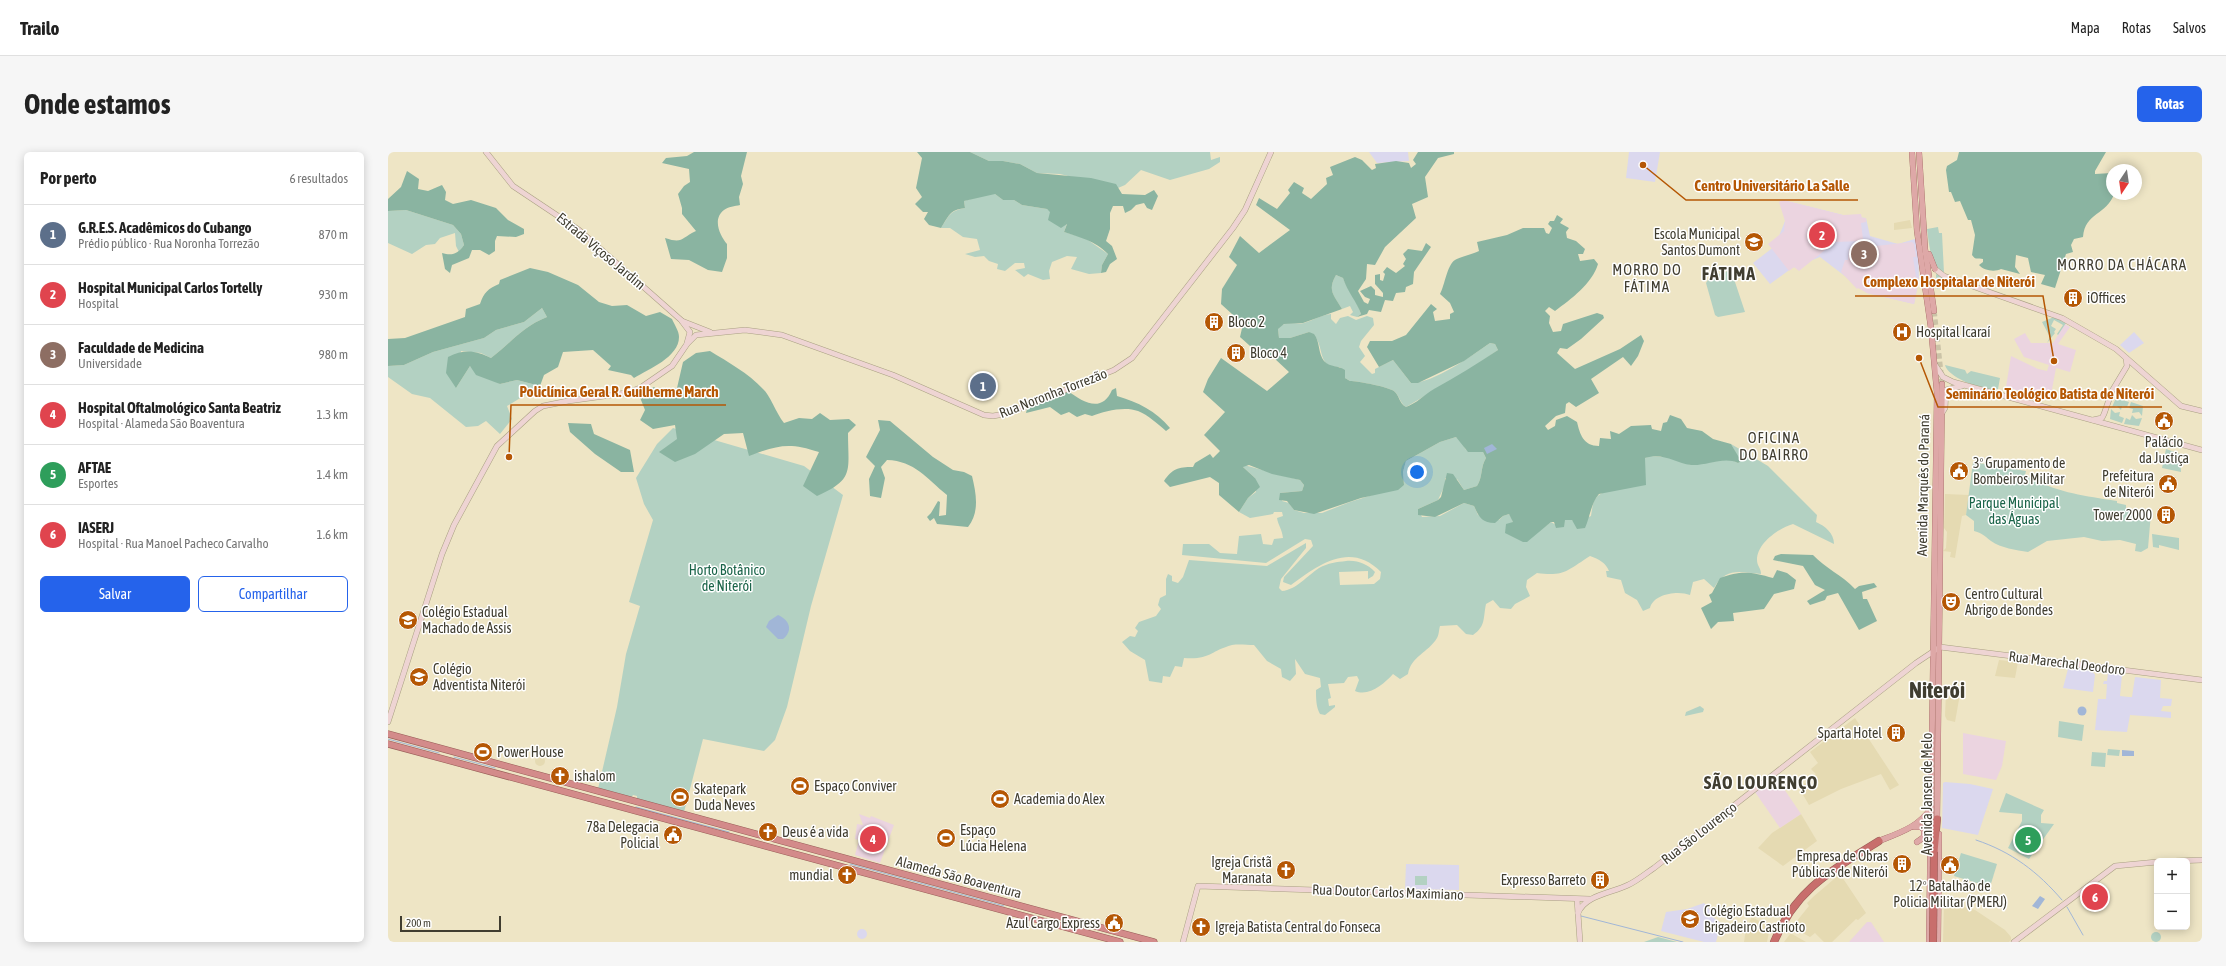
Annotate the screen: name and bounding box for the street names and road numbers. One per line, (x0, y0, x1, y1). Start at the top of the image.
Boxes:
street label: Estrada Viçoso Jardim (553, 209, 649, 293)
street label: Rua Noronha Torrezão (997, 365, 1109, 421)
street label: Avenida Marquês do Paraná (1914, 414, 1932, 556)
street label: Rua Marechal Deodoro (2008, 648, 2126, 678)
street label: Avenida Jansen de Melo (1919, 733, 1935, 855)
street label: Rua São Lourenço (1658, 799, 1740, 867)
street label: Alameda São Boaventura (895, 853, 1023, 901)
street label: Rua Doutor Carlos Maximiano (1312, 881, 1464, 903)

